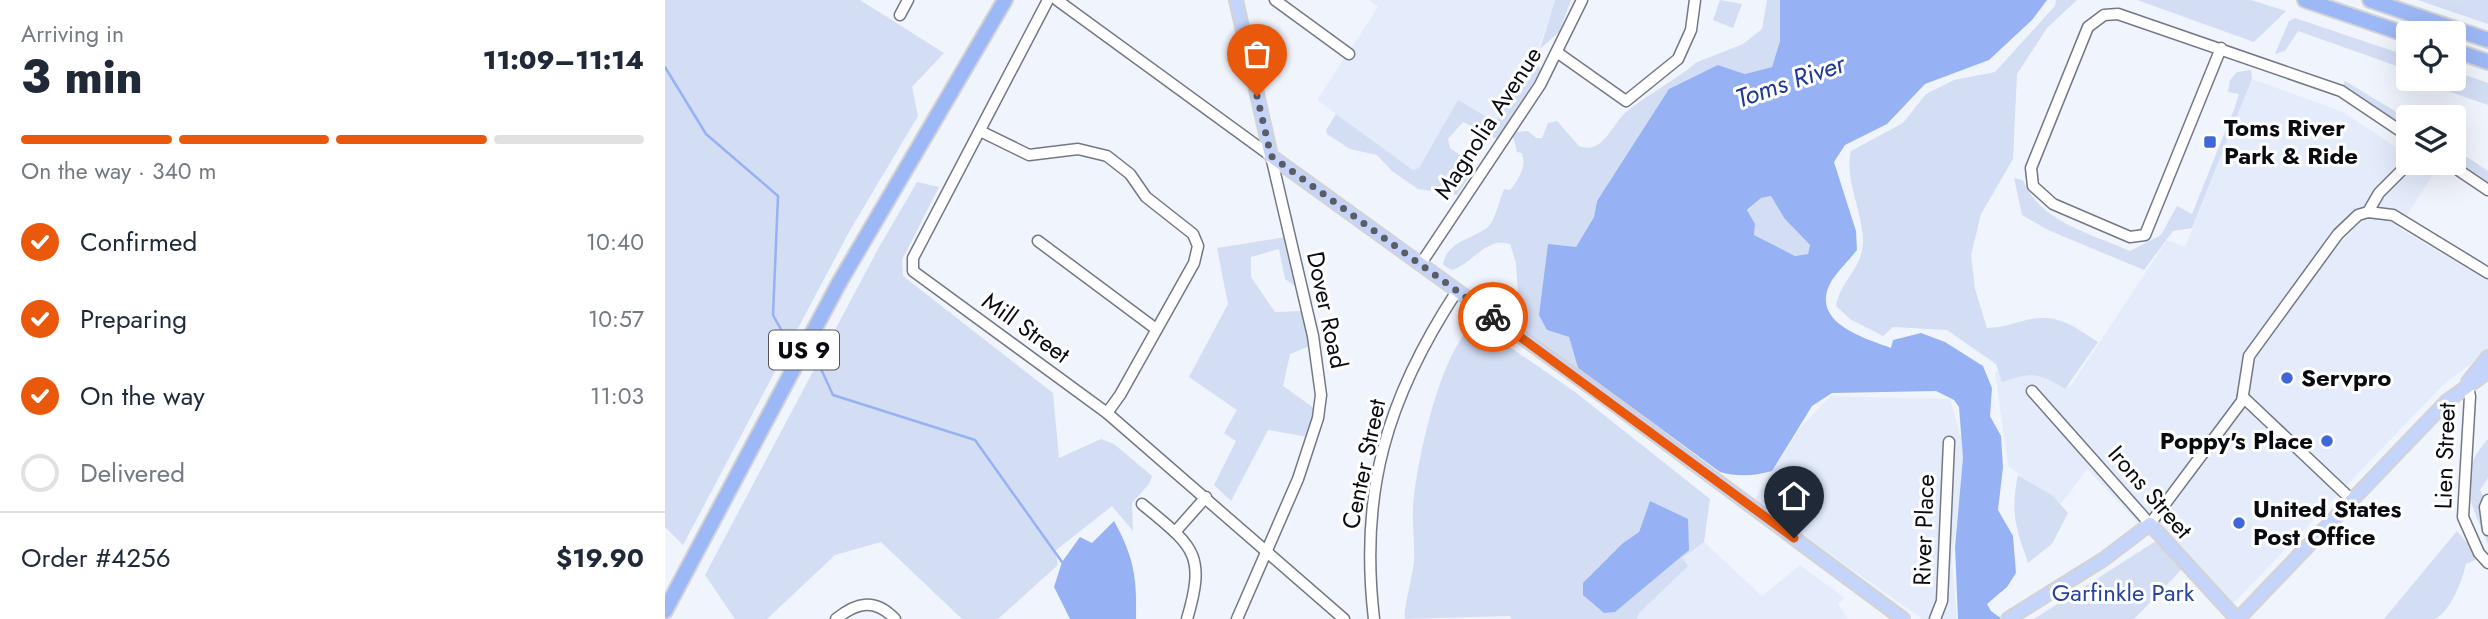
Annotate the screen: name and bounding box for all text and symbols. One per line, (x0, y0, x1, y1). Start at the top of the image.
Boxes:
text: Arriving in (21, 17, 124, 51)
map controls (2396, 21, 2466, 175)
button: locate (2396, 21, 2466, 91)
pin (1227, 24, 1287, 96)
icon: bag (1238, 35, 1276, 73)
street label: Magnolia Avenue (1425, 40, 1550, 206)
text: 11:09–11:14 (483, 41, 644, 79)
text: 3 min (21, 44, 143, 110)
water label: Toms River (1730, 44, 1851, 117)
button: layers (2396, 105, 2466, 175)
place label: Toms River Park & Ride (2224, 110, 2358, 173)
marker: Toms River Park & Ride (2202, 134, 2218, 150)
text: On the way · 340 m (21, 154, 217, 188)
icon: check (21, 223, 59, 261)
text: Confirmed (80, 223, 197, 261)
text: 10:40 (586, 225, 644, 259)
street label: Dover Road (1298, 248, 1357, 372)
courier (1458, 282, 1528, 352)
street label: Mill Street (975, 284, 1078, 372)
icon: bike (1474, 298, 1512, 336)
icon: check (21, 300, 59, 338)
text: Preparing (80, 300, 187, 338)
text: 10:57 (588, 302, 644, 336)
road number: US 9 (769, 330, 839, 370)
place label: Servpro (2301, 360, 2391, 395)
marker: Servpro (2279, 370, 2295, 386)
icon: check (21, 377, 59, 415)
text: On the way (80, 377, 205, 415)
text: 11:03 (590, 379, 644, 413)
street label: Center Street (1333, 395, 1394, 532)
street label: Lien Street (2425, 402, 2464, 510)
place label: Poppy's Place (2160, 423, 2313, 458)
marker: Poppy's Place (2319, 433, 2335, 449)
street label: Irons Street (2100, 437, 2201, 546)
text: Delivered (80, 454, 185, 492)
pin (1764, 466, 1824, 538)
street label: River Place (1904, 474, 1943, 586)
icon: home (1775, 477, 1813, 515)
place label: United States Post Office (2253, 491, 2402, 554)
marker: United States Post Office (2231, 515, 2247, 531)
text: Order #4256 (21, 539, 171, 577)
text: $19.90 (556, 539, 644, 577)
park label: Garfinkle Park (2052, 575, 2195, 610)

